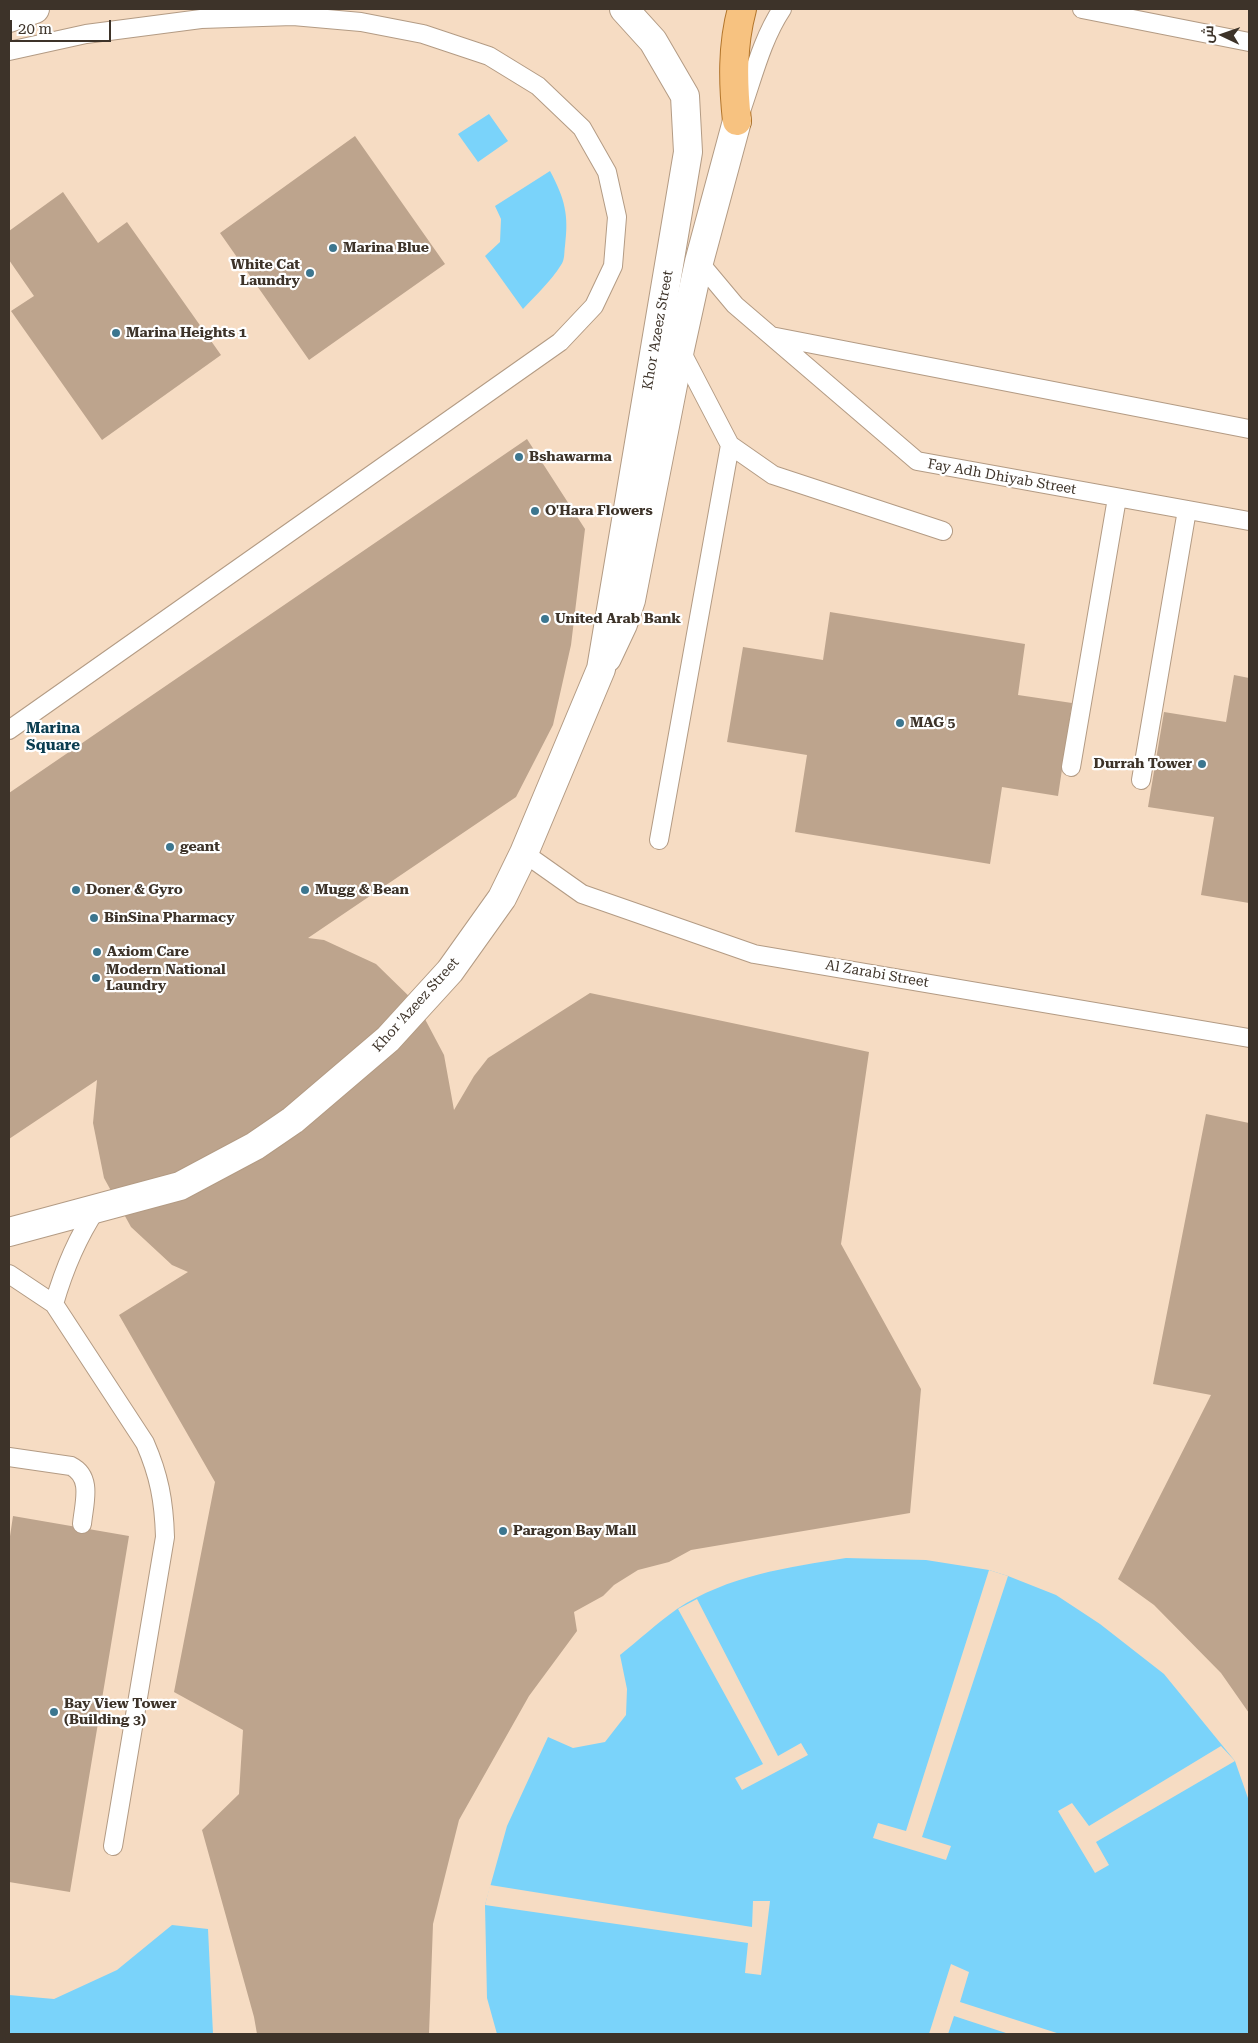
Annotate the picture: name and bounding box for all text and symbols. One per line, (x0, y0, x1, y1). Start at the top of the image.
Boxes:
scale bar (12, 10, 114, 42)
north arrow (1198, 10, 1248, 60)
text: 20 m (18, 20, 52, 38)
text: ش (1200, 25, 1216, 44)
place label: Marina Blue (343, 240, 429, 256)
marker: Marina Blue (327, 242, 339, 254)
place label: White Cat Laundry (230, 257, 300, 290)
marker: White Cat Laundry (304, 267, 316, 279)
street label: Khor 'Azeez Street (639, 269, 677, 391)
place label: Marina Heights 1 (126, 325, 247, 341)
marker: Marina Heights 1 (110, 327, 122, 339)
place label: Bshawarma (529, 449, 612, 465)
marker: Bshawarma (513, 451, 525, 463)
street label: Fay Adh Dhiyab Street (926, 456, 1078, 498)
place label: O'Hara Flowers (545, 503, 653, 519)
marker: O'Hara Flowers (529, 505, 541, 517)
place label: United Arab Bank (555, 611, 681, 627)
marker: United Arab Bank (539, 613, 551, 625)
place label: MAG 5 (910, 715, 955, 731)
marker: MAG 5 (894, 717, 906, 729)
district label: Marina Square (26, 720, 80, 755)
place label: Durrah Tower (1094, 756, 1192, 772)
marker: Durrah Tower (1196, 758, 1208, 770)
place label: geant (180, 839, 220, 855)
marker: geant (164, 841, 176, 853)
place label: Doner & Gyro (86, 882, 183, 898)
place label: Mugg & Bean (315, 882, 409, 898)
marker: Doner & Gyro (70, 884, 82, 896)
marker: Mugg & Bean (299, 884, 311, 896)
place label: BinSina Pharmacy (104, 910, 235, 926)
marker: BinSina Pharmacy (88, 912, 100, 924)
place label: Axiom Care (107, 944, 189, 960)
marker: Axiom Care (91, 946, 103, 958)
street label: Khor 'Azeez Street (369, 954, 463, 1056)
street label: Al Zarabi Street (824, 957, 930, 991)
place label: Modern National Laundry (106, 962, 226, 994)
marker: Modern National Laundry (90, 972, 102, 984)
place label: Paragon Bay Mall (513, 1523, 636, 1539)
marker: Paragon Bay Mall (497, 1525, 509, 1537)
place label: Bay View Tower (Building 3) (64, 1696, 177, 1728)
marker: Bay View Tower (Building 3) (48, 1706, 60, 1718)

